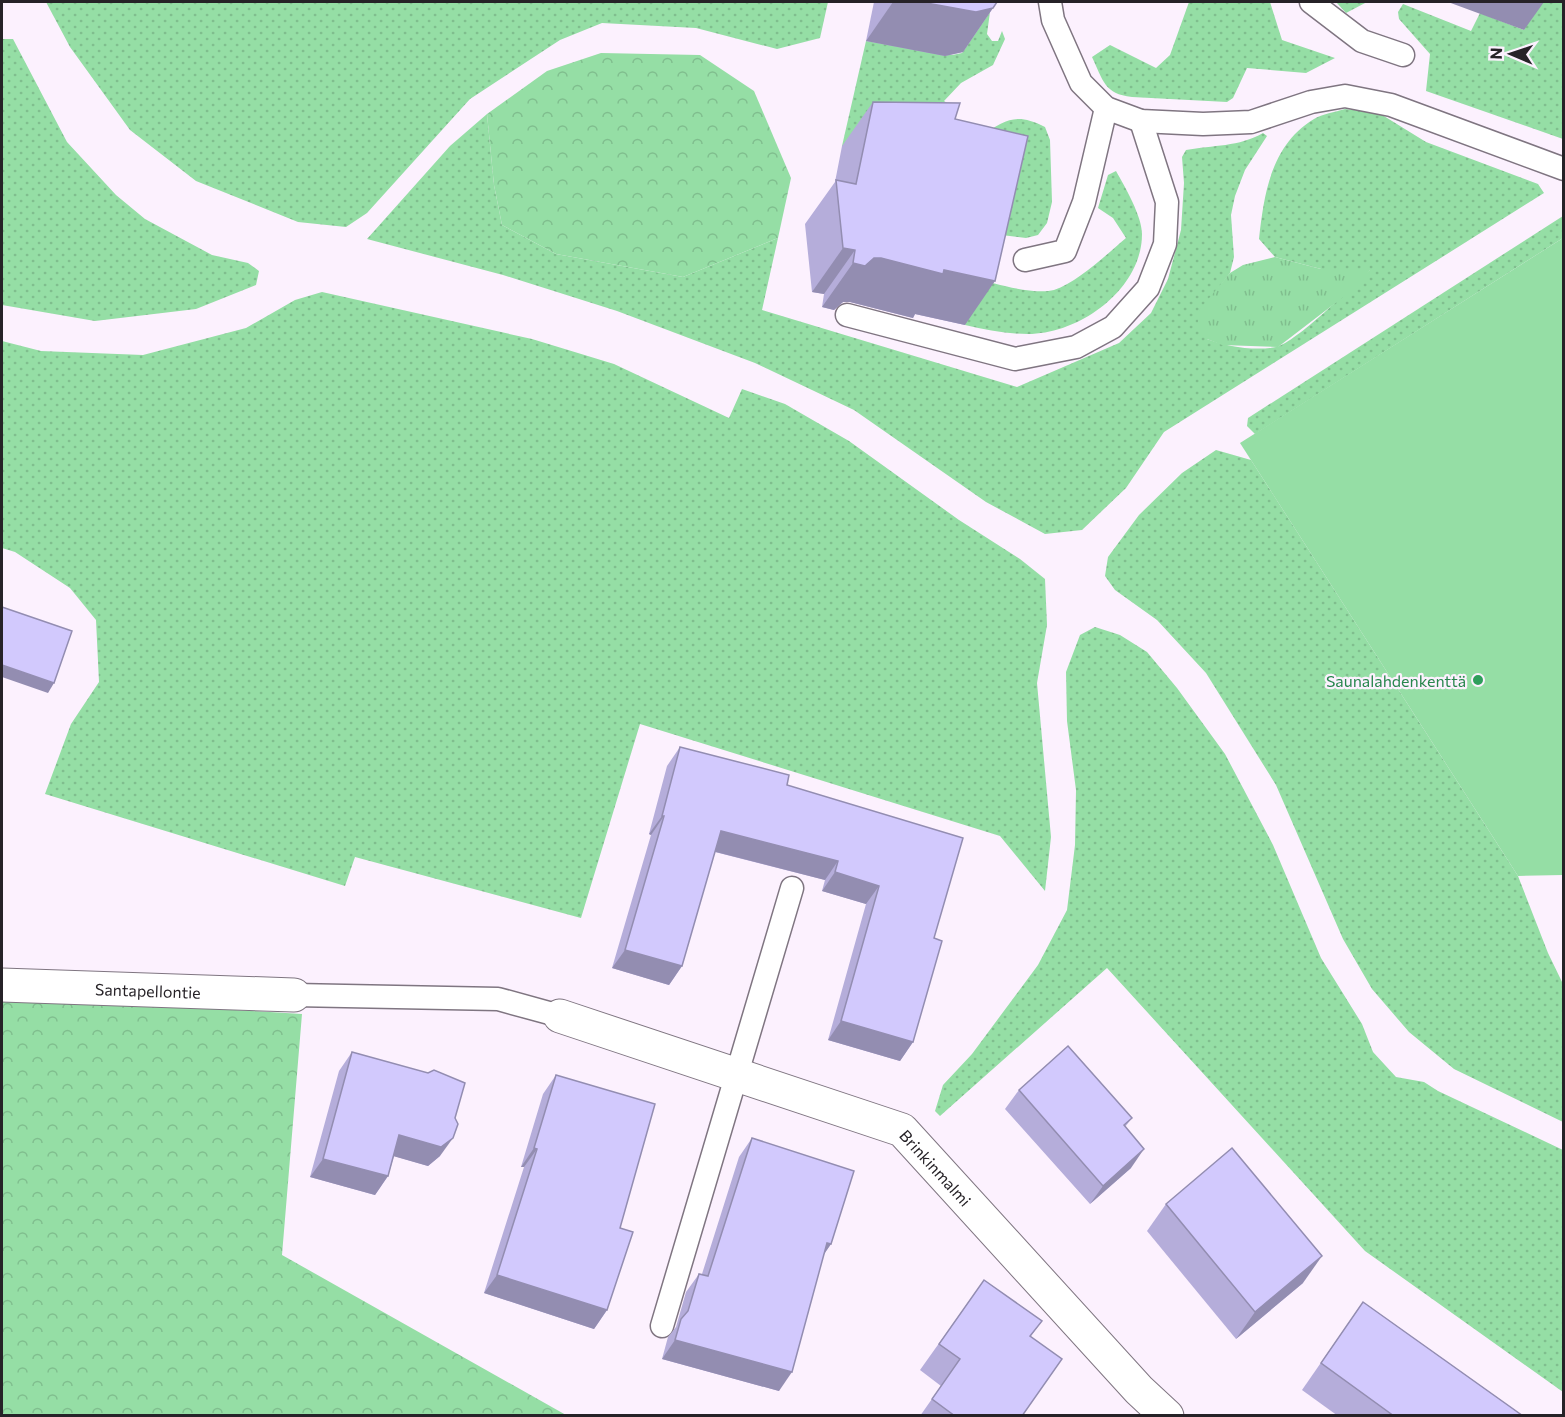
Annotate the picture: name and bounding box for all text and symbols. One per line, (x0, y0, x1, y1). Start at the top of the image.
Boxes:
north arrow (1481, 24, 1541, 84)
text: N (1486, 47, 1505, 60)
place label: Saunalahdenkenttä (1326, 671, 1466, 690)
marker: Saunalahdenkenttä (1471, 673, 1485, 687)
street label: Santapellontie (95, 979, 201, 1001)
street label: Brinkinmalmi (896, 1125, 976, 1209)

